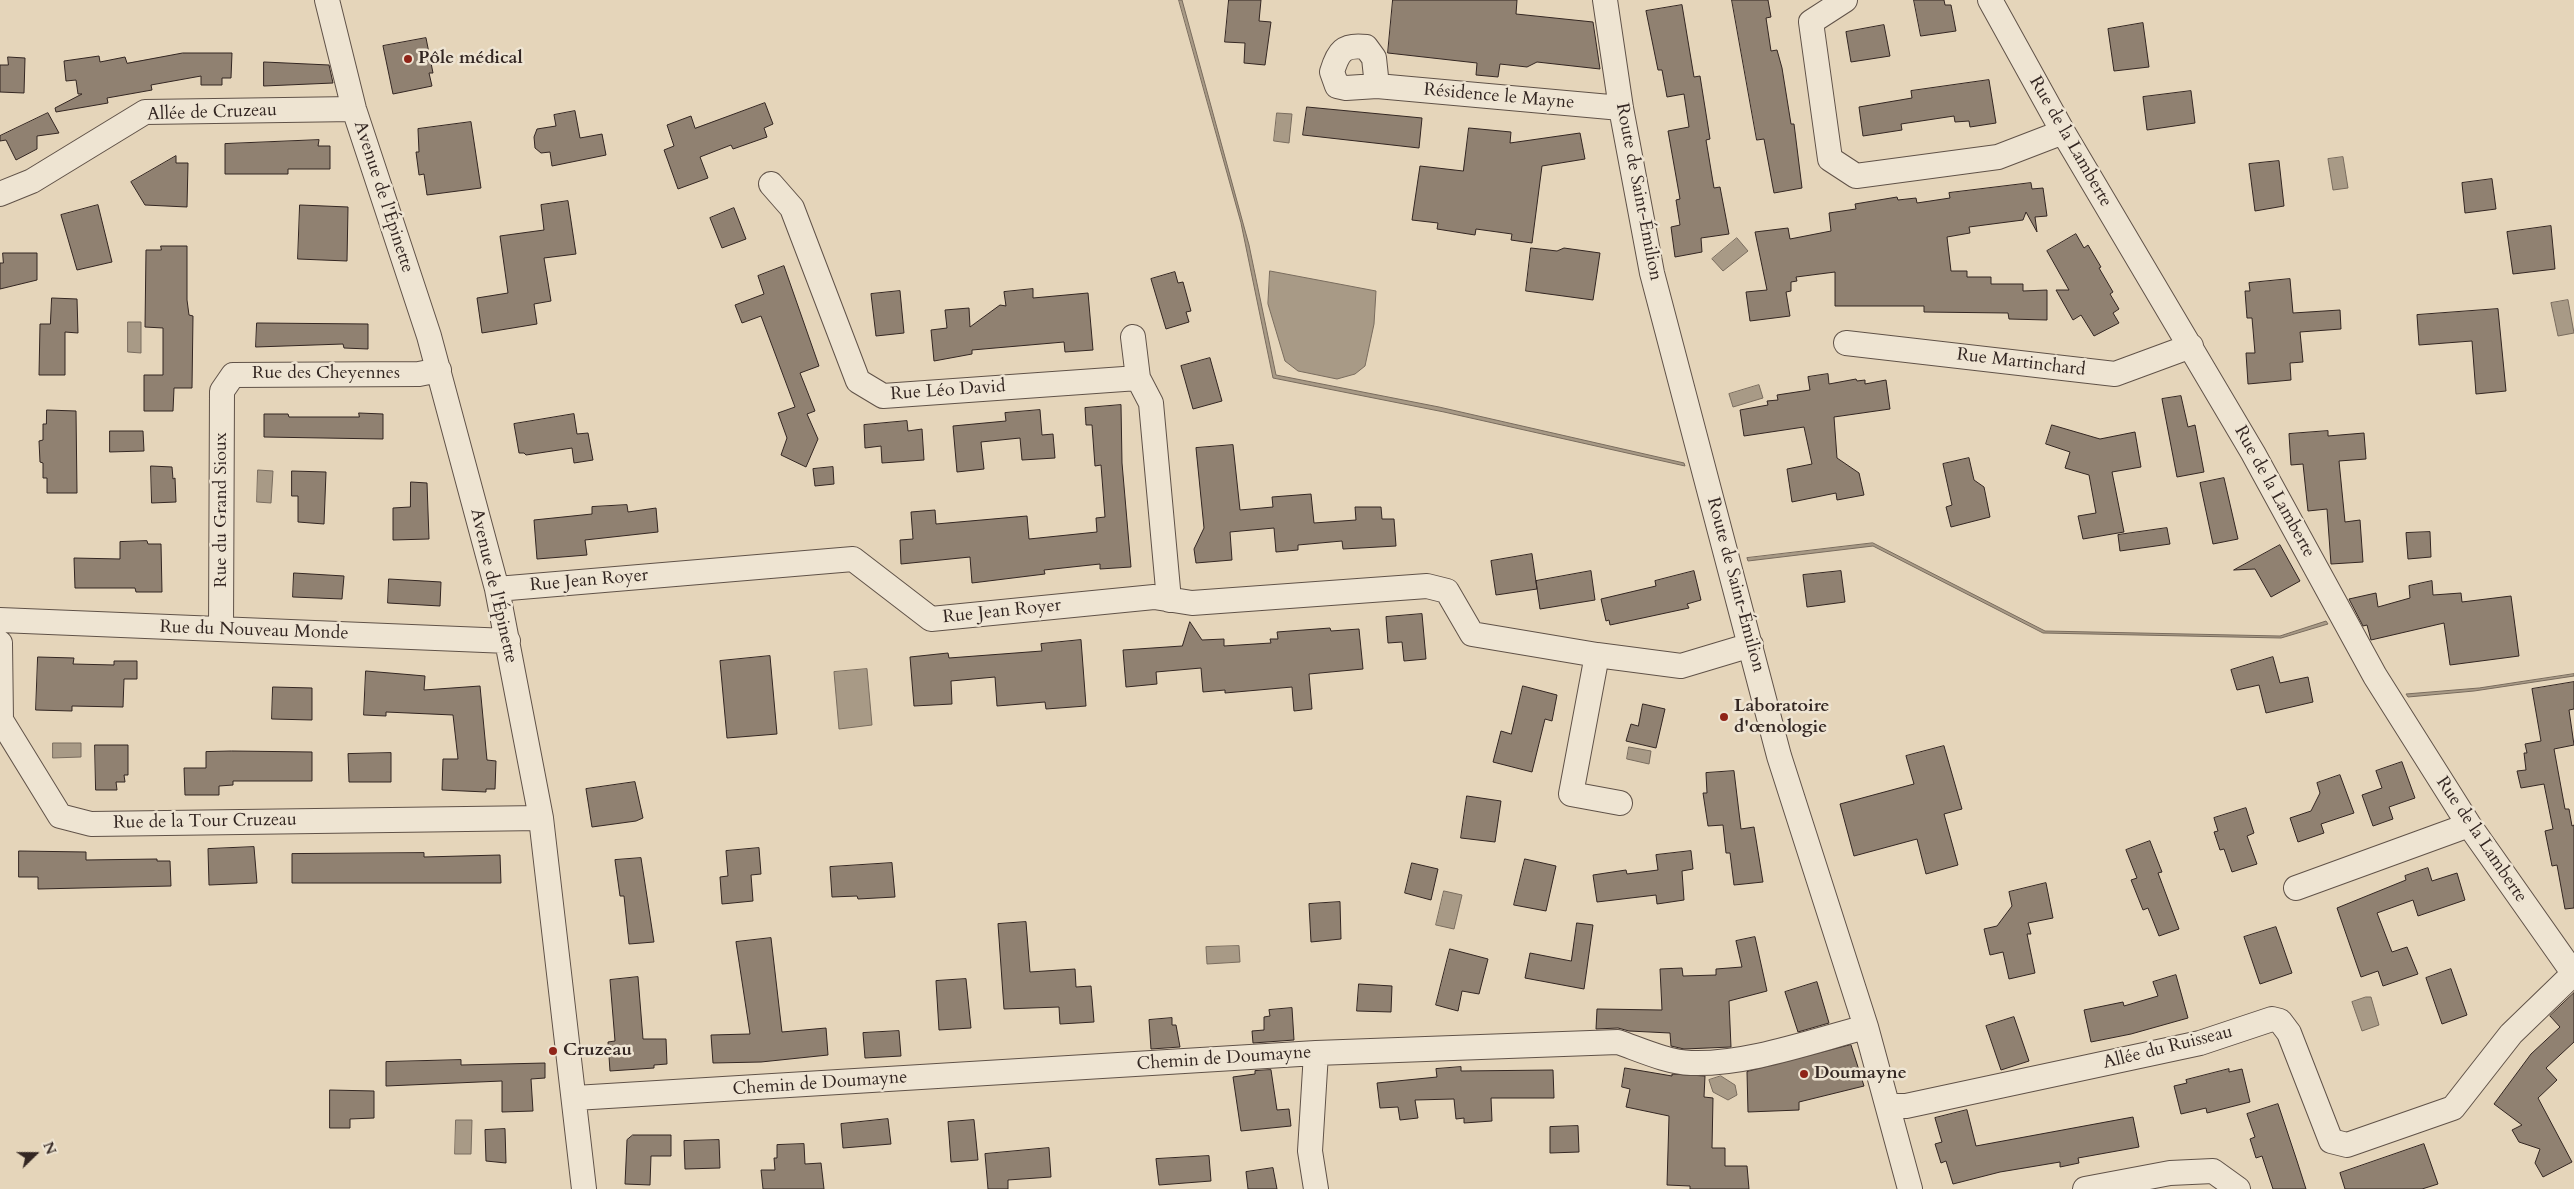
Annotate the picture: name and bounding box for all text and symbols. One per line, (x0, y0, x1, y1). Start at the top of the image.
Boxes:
place label: Pôle médical (418, 48, 523, 70)
marker: Pôle médical (402, 53, 414, 65)
street label: Rue de la Lamberte (2024, 73, 2116, 211)
street label: Résidence le Mayne (1423, 80, 1575, 114)
street label: Allée de Cruzeau (147, 100, 277, 126)
street label: Route de Saint-Émilion (1610, 102, 1666, 282)
street label: Avenue de l'Épinette (348, 118, 418, 276)
street label: Rue Martinchard (1955, 344, 2087, 382)
street label: Rue des Cheyennes (252, 363, 400, 385)
street label: Rue Léo David (890, 376, 1006, 406)
street label: Rue de la Lamberte (2229, 422, 2319, 562)
street label: Rue du Grand Sioux (211, 432, 233, 588)
street label: Route de Saint-Émilion (1701, 495, 1769, 675)
street label: Avenue de l'Épinette (465, 507, 521, 665)
street label: Rue Jean Royer (529, 565, 649, 597)
street label: Rue Jean Royer (942, 595, 1062, 629)
street label: Rue du Nouveau Monde (159, 617, 349, 645)
place label: Laboratoire d'œnologie (1734, 696, 1829, 739)
marker: Laboratoire d'œnologie (1718, 711, 1730, 723)
street label: Rue de la Lamberte (2431, 773, 2531, 907)
street label: Rue de la Tour Cruzeau (113, 810, 297, 834)
street label: Allée du Ruisseau (2101, 1021, 2235, 1075)
place label: Cruzeau (563, 1040, 632, 1062)
street label: Chemin de Doumayne (1136, 1042, 1312, 1076)
marker: Cruzeau (547, 1045, 559, 1057)
place label: Doumayne (1814, 1063, 1907, 1085)
street label: Chemin de Doumayne (732, 1067, 908, 1101)
marker: Doumayne (1798, 1068, 1810, 1080)
north arrow (10, 1129, 60, 1179)
text: N (38, 1139, 60, 1157)

